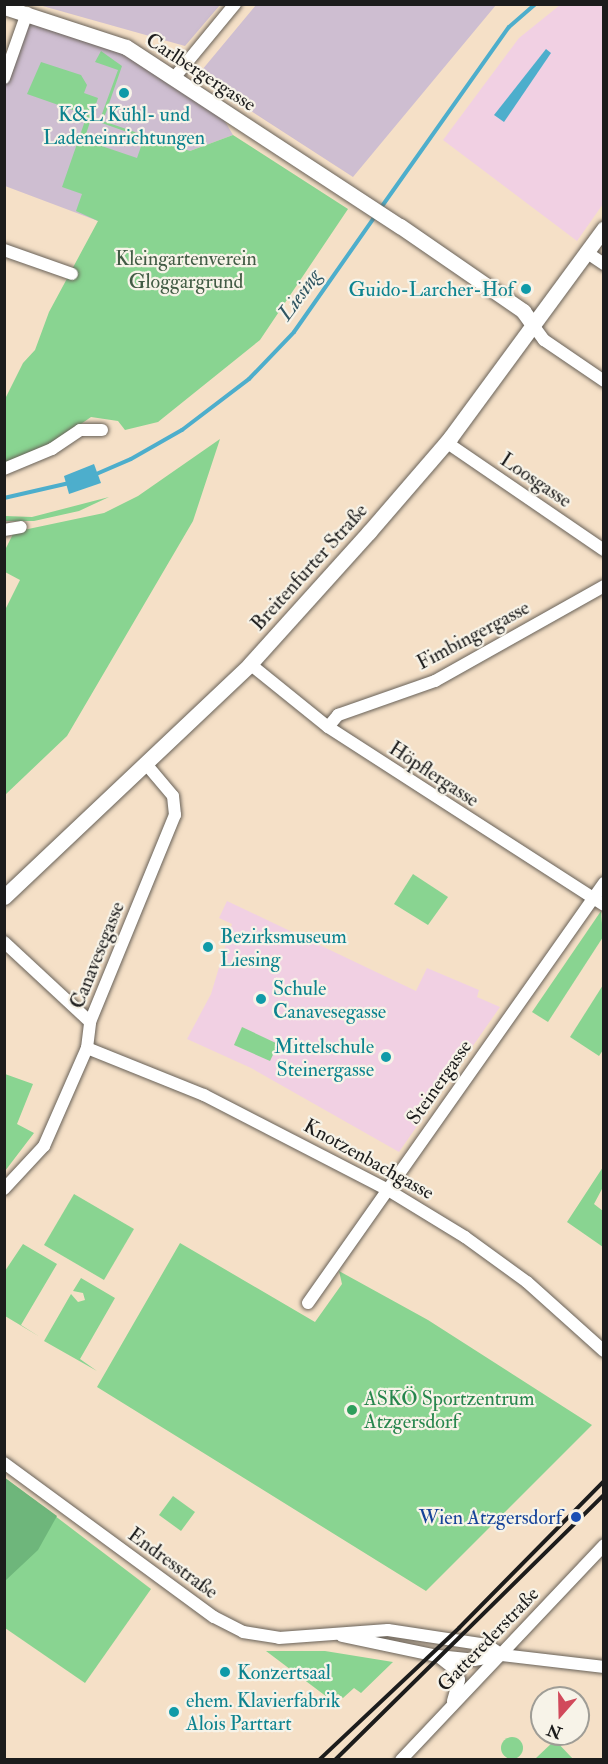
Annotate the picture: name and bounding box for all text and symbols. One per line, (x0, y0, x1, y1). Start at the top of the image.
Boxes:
street label: Carlbergergasse (141, 28, 261, 116)
marker: K&L Kühl- und Ladeneinrichtungen (117, 86, 131, 100)
place label: K&L Kühl- und Ladeneinrichtungen (43, 102, 205, 149)
park label: Kleingartenverein Gloggargrund (115, 246, 257, 293)
water label: Liesing (273, 264, 327, 326)
place label: Guido-Larcher-Hof (349, 277, 514, 301)
marker: Guido-Larcher-Hof (519, 282, 533, 296)
street label: Loosgasse (496, 447, 576, 513)
street label: Breitenfurter Straße (246, 499, 372, 635)
street label: Fimbingergasse (413, 595, 533, 675)
street label: Höpflergasse (385, 736, 483, 812)
street label: Canavesegasse (65, 898, 129, 1012)
place label: Bezirksmuseum Liesing (220, 924, 347, 971)
marker: Bezirksmuseum Liesing (201, 940, 215, 954)
place label: Schule Canavesegasse (273, 976, 386, 1023)
marker: Schule Canavesegasse (254, 992, 268, 1006)
place label: Mittelschule Steinergasse (274, 1034, 374, 1081)
street label: Steinergasse (401, 1035, 477, 1129)
marker: Mittelschule Steinergasse (379, 1050, 393, 1064)
street label: Knotzenbachgasse (300, 1113, 438, 1205)
place label: ASKÖ Sportzentrum Atzgersdorf (364, 1386, 534, 1433)
marker: ASKÖ Sportzentrum Atzgersdorf (345, 1403, 359, 1417)
place label: Wien Atzgersdorf (419, 1505, 562, 1529)
marker: Wien Atzgersdorf (567, 1508, 585, 1526)
street label: Endresstraße (123, 1522, 223, 1604)
street label: Gatterederstraße (432, 1582, 544, 1696)
place label: Konzertsaal (237, 1660, 331, 1684)
marker: Konzertsaal (218, 1665, 232, 1679)
north arrow (530, 1686, 590, 1746)
place label: ehem. Klavierfabrik Alois Parttart (186, 1688, 340, 1735)
marker: ehem. Klavierfabrik Alois Parttart (167, 1705, 181, 1719)
text: N (544, 1719, 565, 1743)

